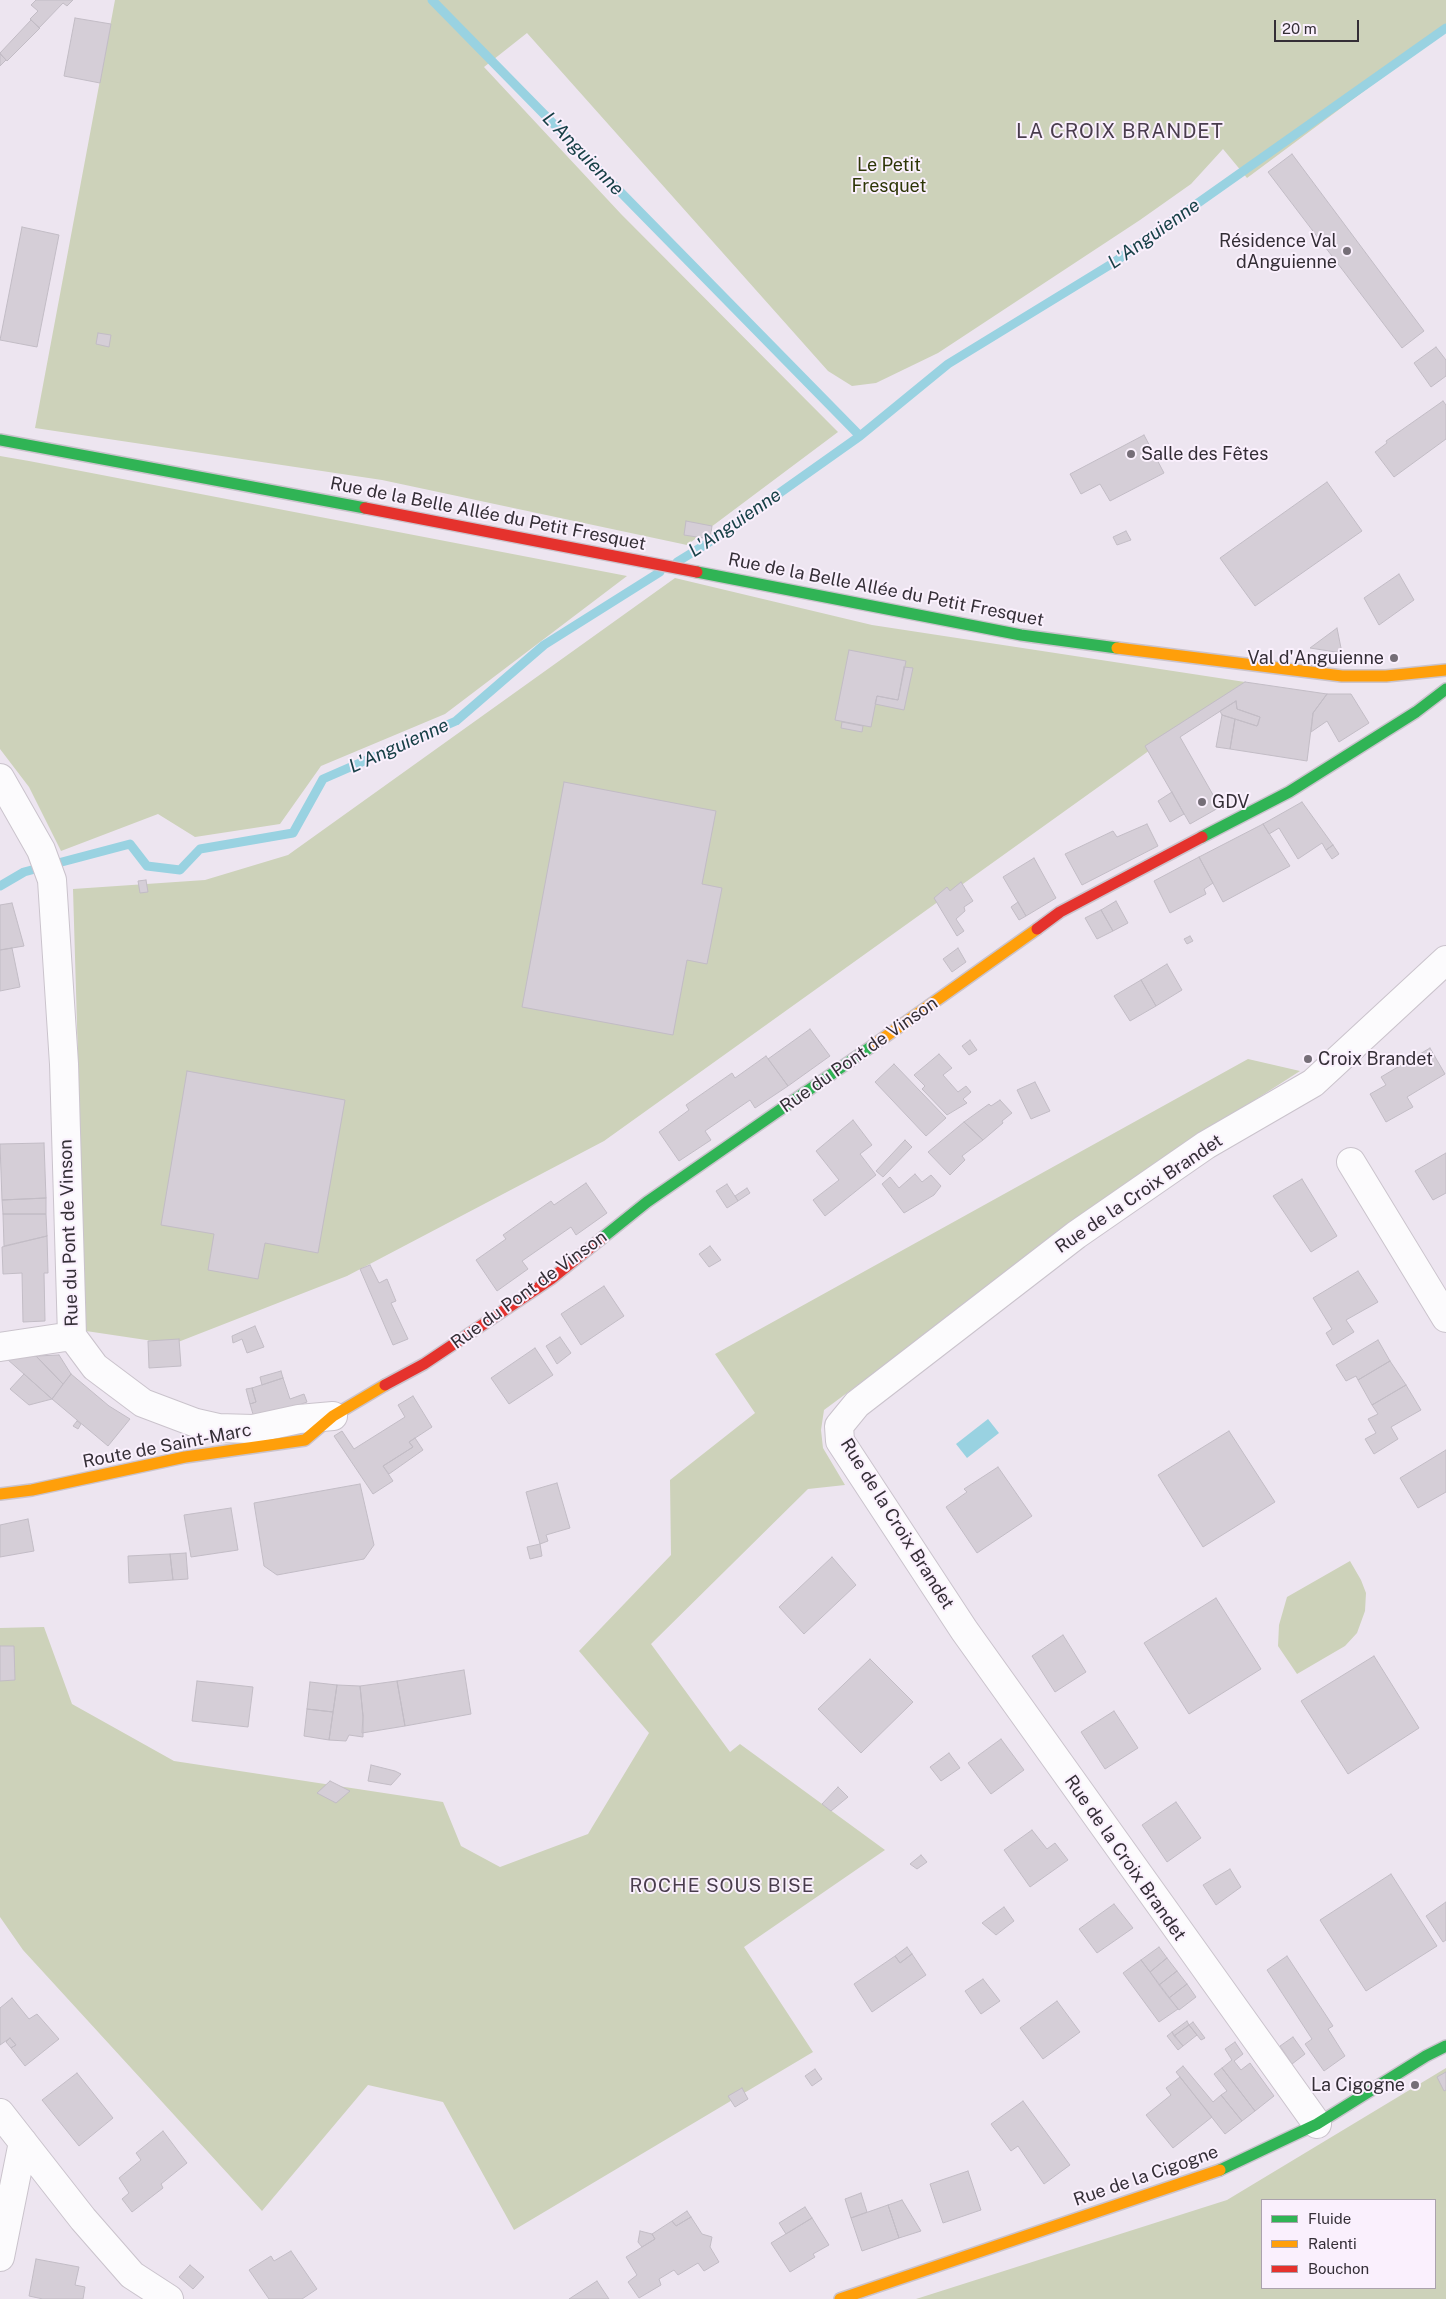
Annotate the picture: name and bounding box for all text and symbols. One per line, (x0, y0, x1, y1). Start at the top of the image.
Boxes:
scale bar (1276, 10, 1361, 42)
text: 20 m (1282, 20, 1317, 37)
water label: L'Anguienne (538, 108, 628, 200)
district label: LA CROIX BRANDET (1014, 120, 1226, 144)
park label: Le Petit Fresquet (852, 154, 926, 196)
water label: L'Anguienne (1104, 194, 1204, 274)
place label: Résidence Val dAnguienne (1219, 230, 1337, 272)
marker: Résidence Val dAnguienne (1341, 245, 1353, 257)
place label: Salle des Fêtes (1141, 443, 1268, 465)
marker: Salle des Fêtes (1125, 448, 1137, 460)
street label: Rue de la Belle Allée du Petit Fresquet (328, 473, 648, 555)
water label: L'Anguienne (684, 484, 786, 562)
street label: Rue de la Belle Allée du Petit Fresquet (726, 549, 1046, 631)
place label: Val d'Anguienne (1248, 647, 1384, 669)
marker: Val d'Anguienne (1388, 652, 1400, 664)
water label: L'Anguienne (345, 714, 453, 778)
place label: GDV (1212, 791, 1249, 813)
marker: GDV (1196, 796, 1208, 808)
street label: Rue du Pont de Vinson (776, 992, 942, 1118)
place label: Croix Brandet (1318, 1048, 1433, 1070)
marker: Croix Brandet (1302, 1053, 1314, 1065)
street label: Rue de la Croix Brandet (1051, 1130, 1227, 1258)
street label: Rue du Pont de Vinson (55, 1139, 83, 1327)
street label: Rue du Pont de Vinson (447, 1226, 611, 1354)
street label: Route de Saint-Marc (81, 1419, 253, 1473)
street label: Rue de la Croix Brandet (836, 1435, 958, 1613)
street label: Rue de la Croix Brandet (1060, 1771, 1190, 1945)
district label: ROCHE SOUS BISE (628, 1875, 816, 1897)
place label: La Cigogne (1311, 2074, 1405, 2096)
marker: La Cigogne (1409, 2079, 1421, 2091)
street label: Rue de la Cigogne (1071, 2141, 1221, 2211)
legend (1261, 2199, 1436, 2289)
text: Fluide (1308, 2210, 1351, 2227)
text: Ralenti (1308, 2235, 1357, 2252)
text: Bouchon (1308, 2260, 1369, 2277)

